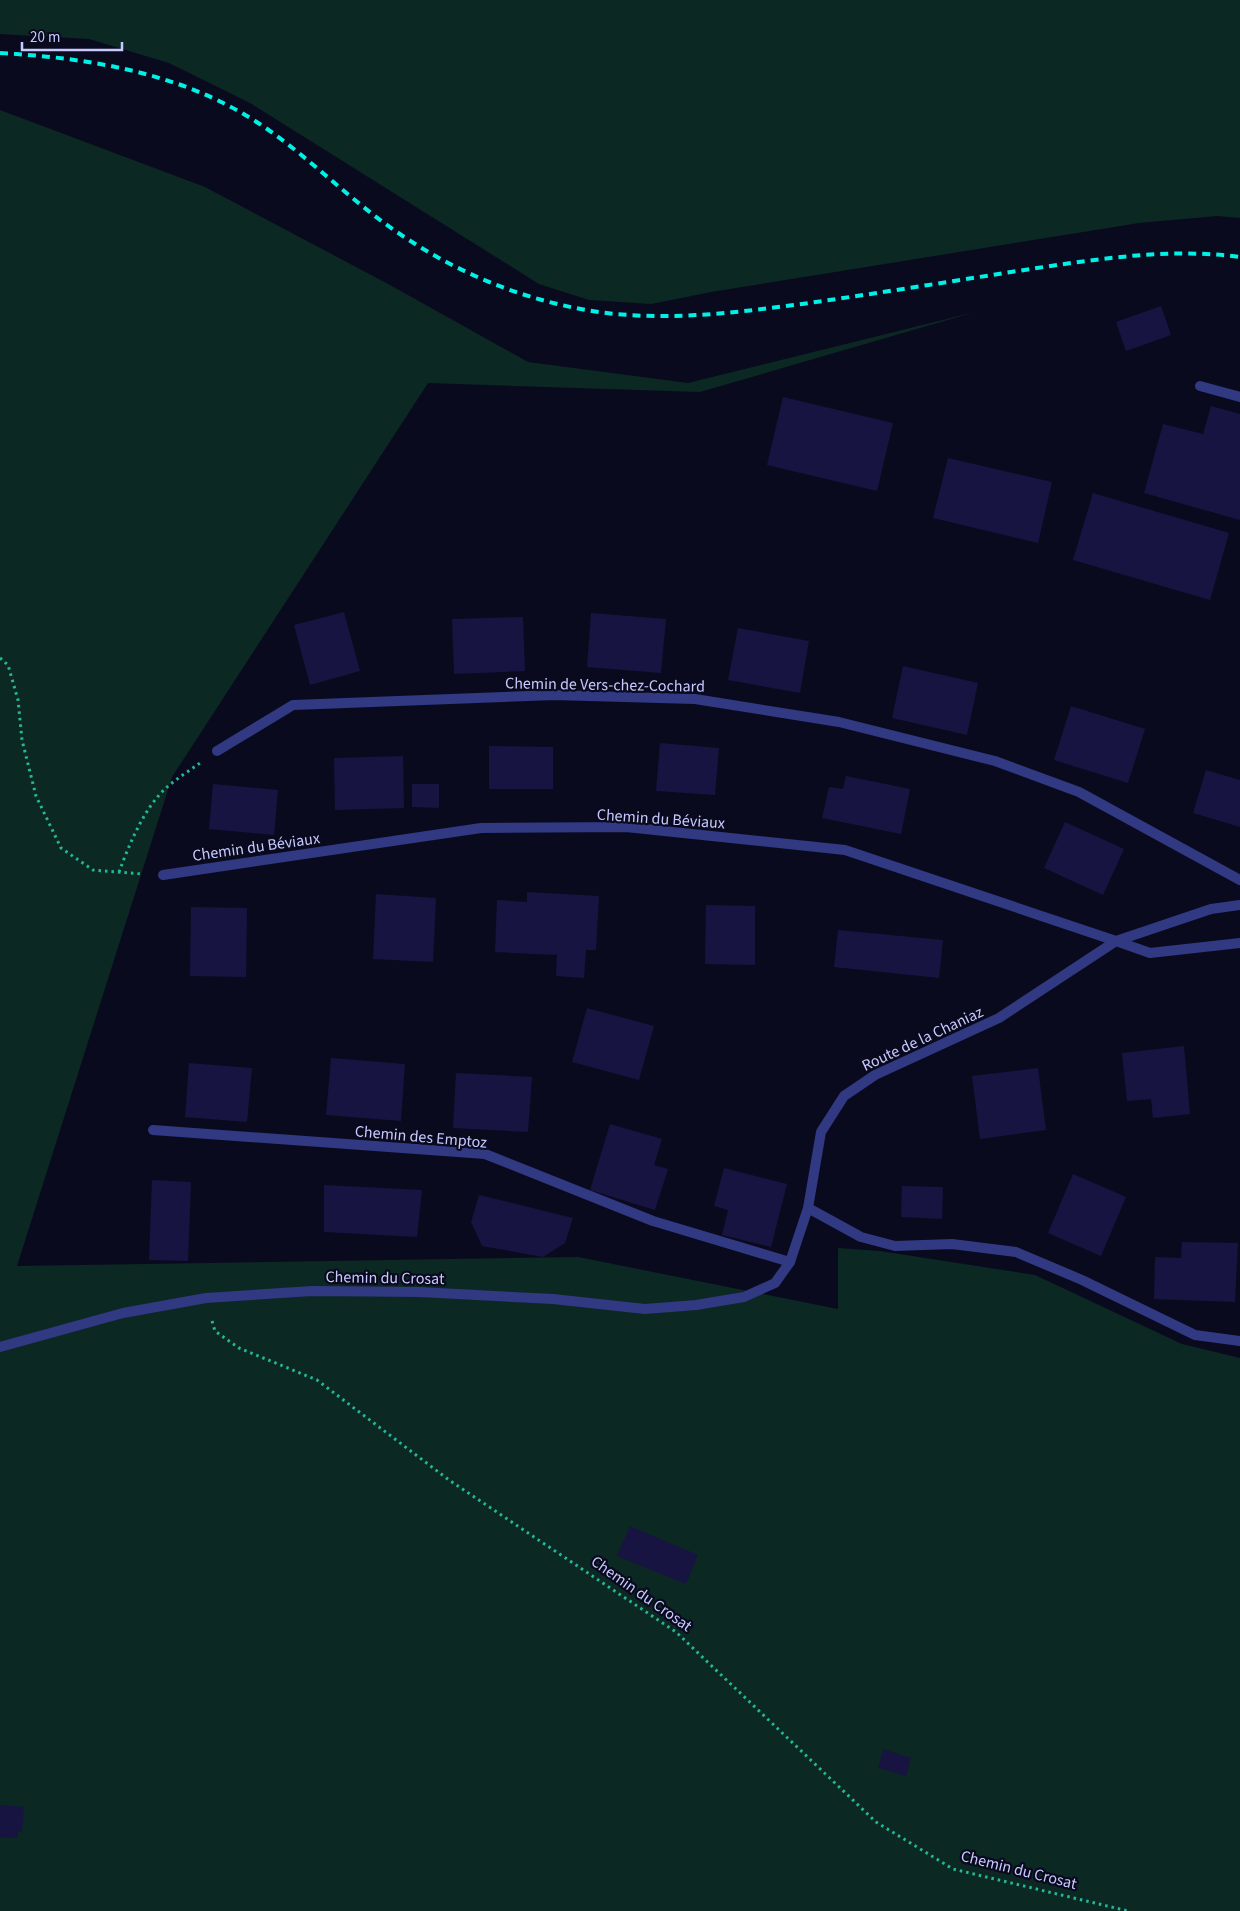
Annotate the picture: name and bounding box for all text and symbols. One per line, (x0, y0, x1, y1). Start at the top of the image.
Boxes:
scale bar (22, 20, 122, 52)
text: 20 m (30, 27, 60, 48)
street label: Chemin de Vers-chez-Cochard (505, 672, 705, 698)
street label: Chemin du Béviaux (596, 804, 726, 834)
street label: Chemin du Béviaux (191, 827, 321, 867)
street label: Route de la Chaniaz (858, 1001, 987, 1077)
street label: Chemin des Emptoz (354, 1120, 488, 1154)
street label: Chemin du Crosat (325, 1266, 445, 1290)
street label: Chemin du Crosat (586, 1551, 697, 1637)
street label: Chemin du Crosat (958, 1845, 1080, 1895)

